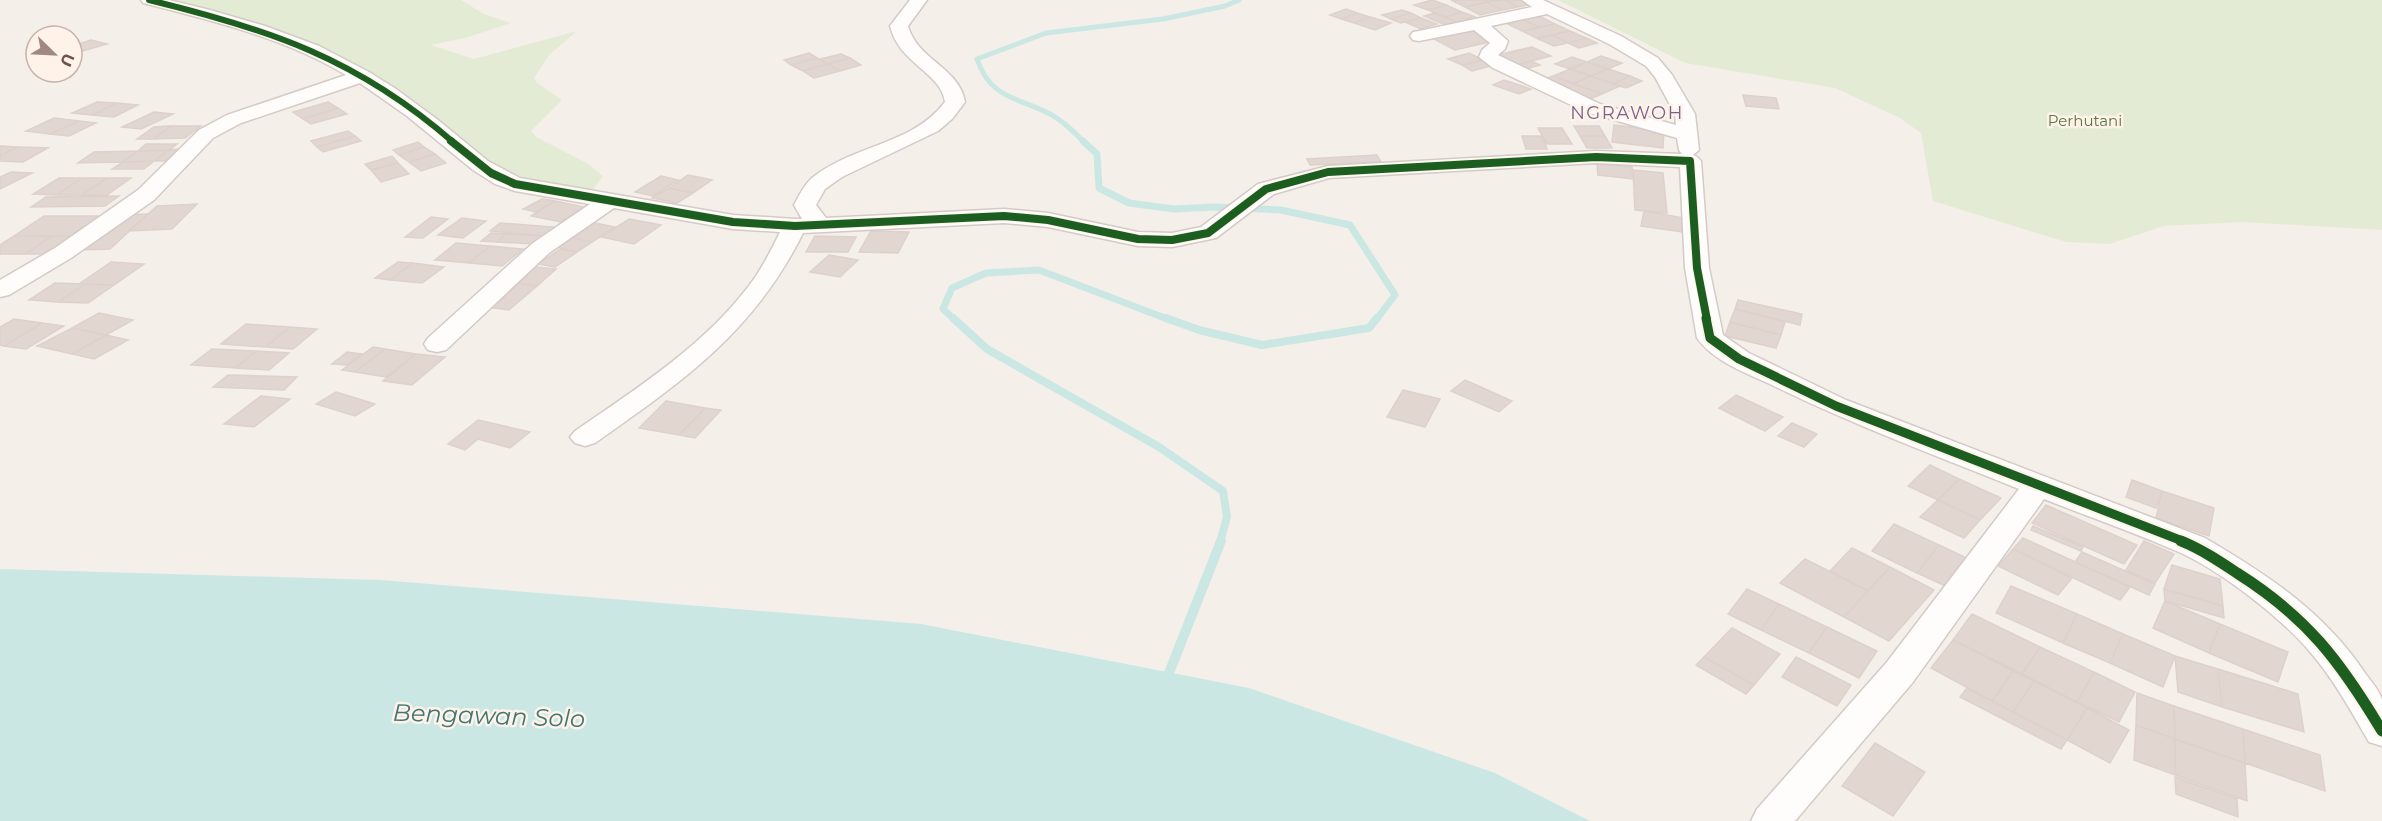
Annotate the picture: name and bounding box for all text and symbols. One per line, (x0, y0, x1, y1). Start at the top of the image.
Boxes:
north arrow (24, 24, 84, 84)
text: U (56, 50, 78, 70)
district label: NGRAWOH (1570, 102, 1684, 124)
park label: Perhutani (2048, 111, 2122, 130)
water label: Bengawan Solo (392, 698, 586, 733)

